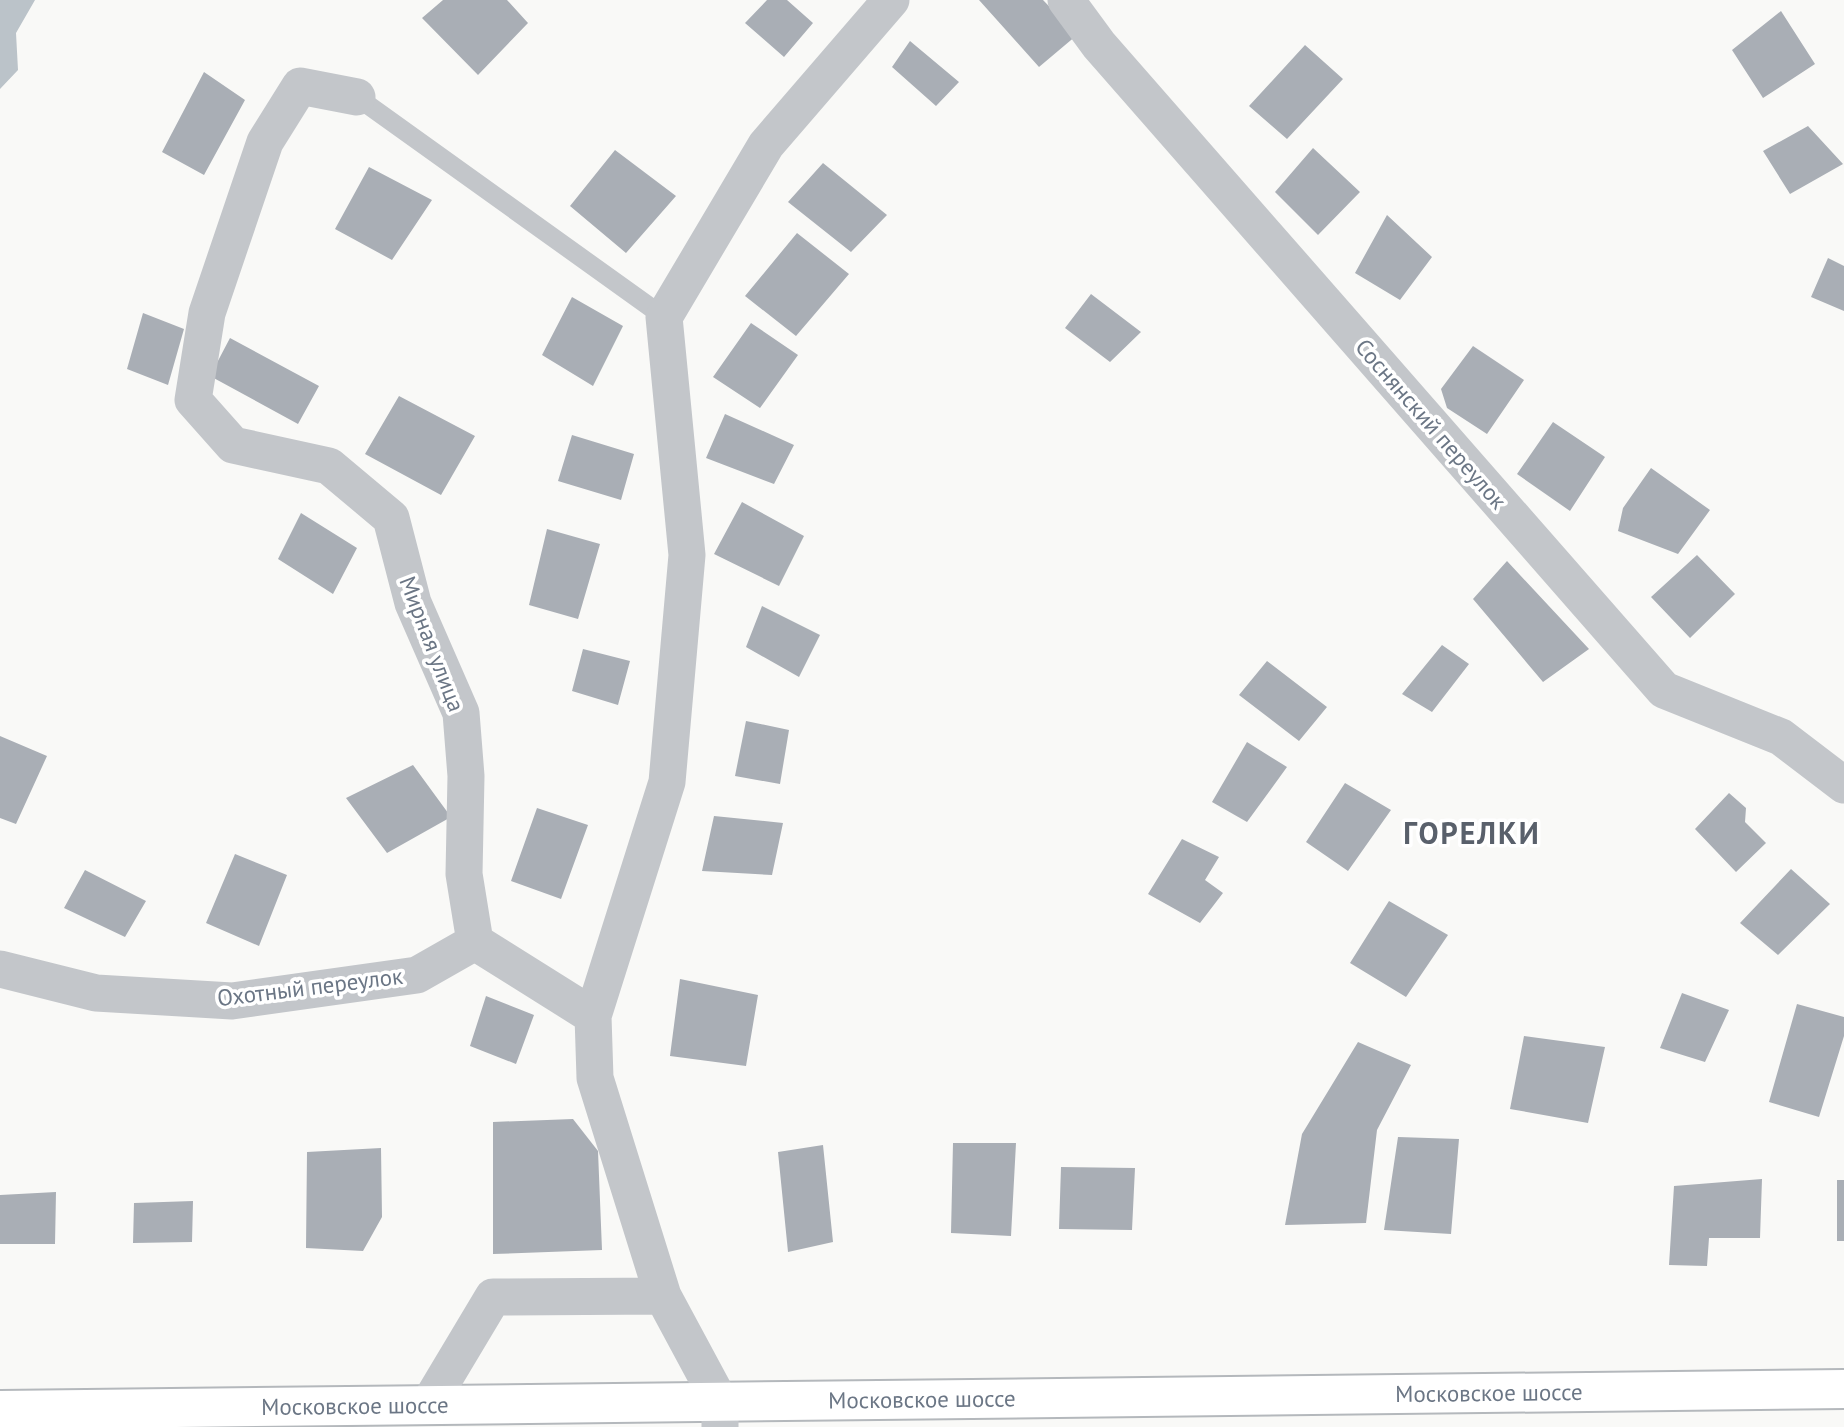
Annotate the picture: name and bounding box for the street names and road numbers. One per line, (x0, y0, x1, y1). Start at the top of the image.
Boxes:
street label: Соснянский переулок (1349, 332, 1513, 515)
street label: Мирная улица (393, 572, 472, 716)
street label: Охотный переулок (215, 961, 404, 1012)
street label: Московское шоссе (1395, 1377, 1583, 1408)
street label: Московское шоссе (828, 1383, 1016, 1415)
street label: Московское шоссе (261, 1390, 449, 1421)

